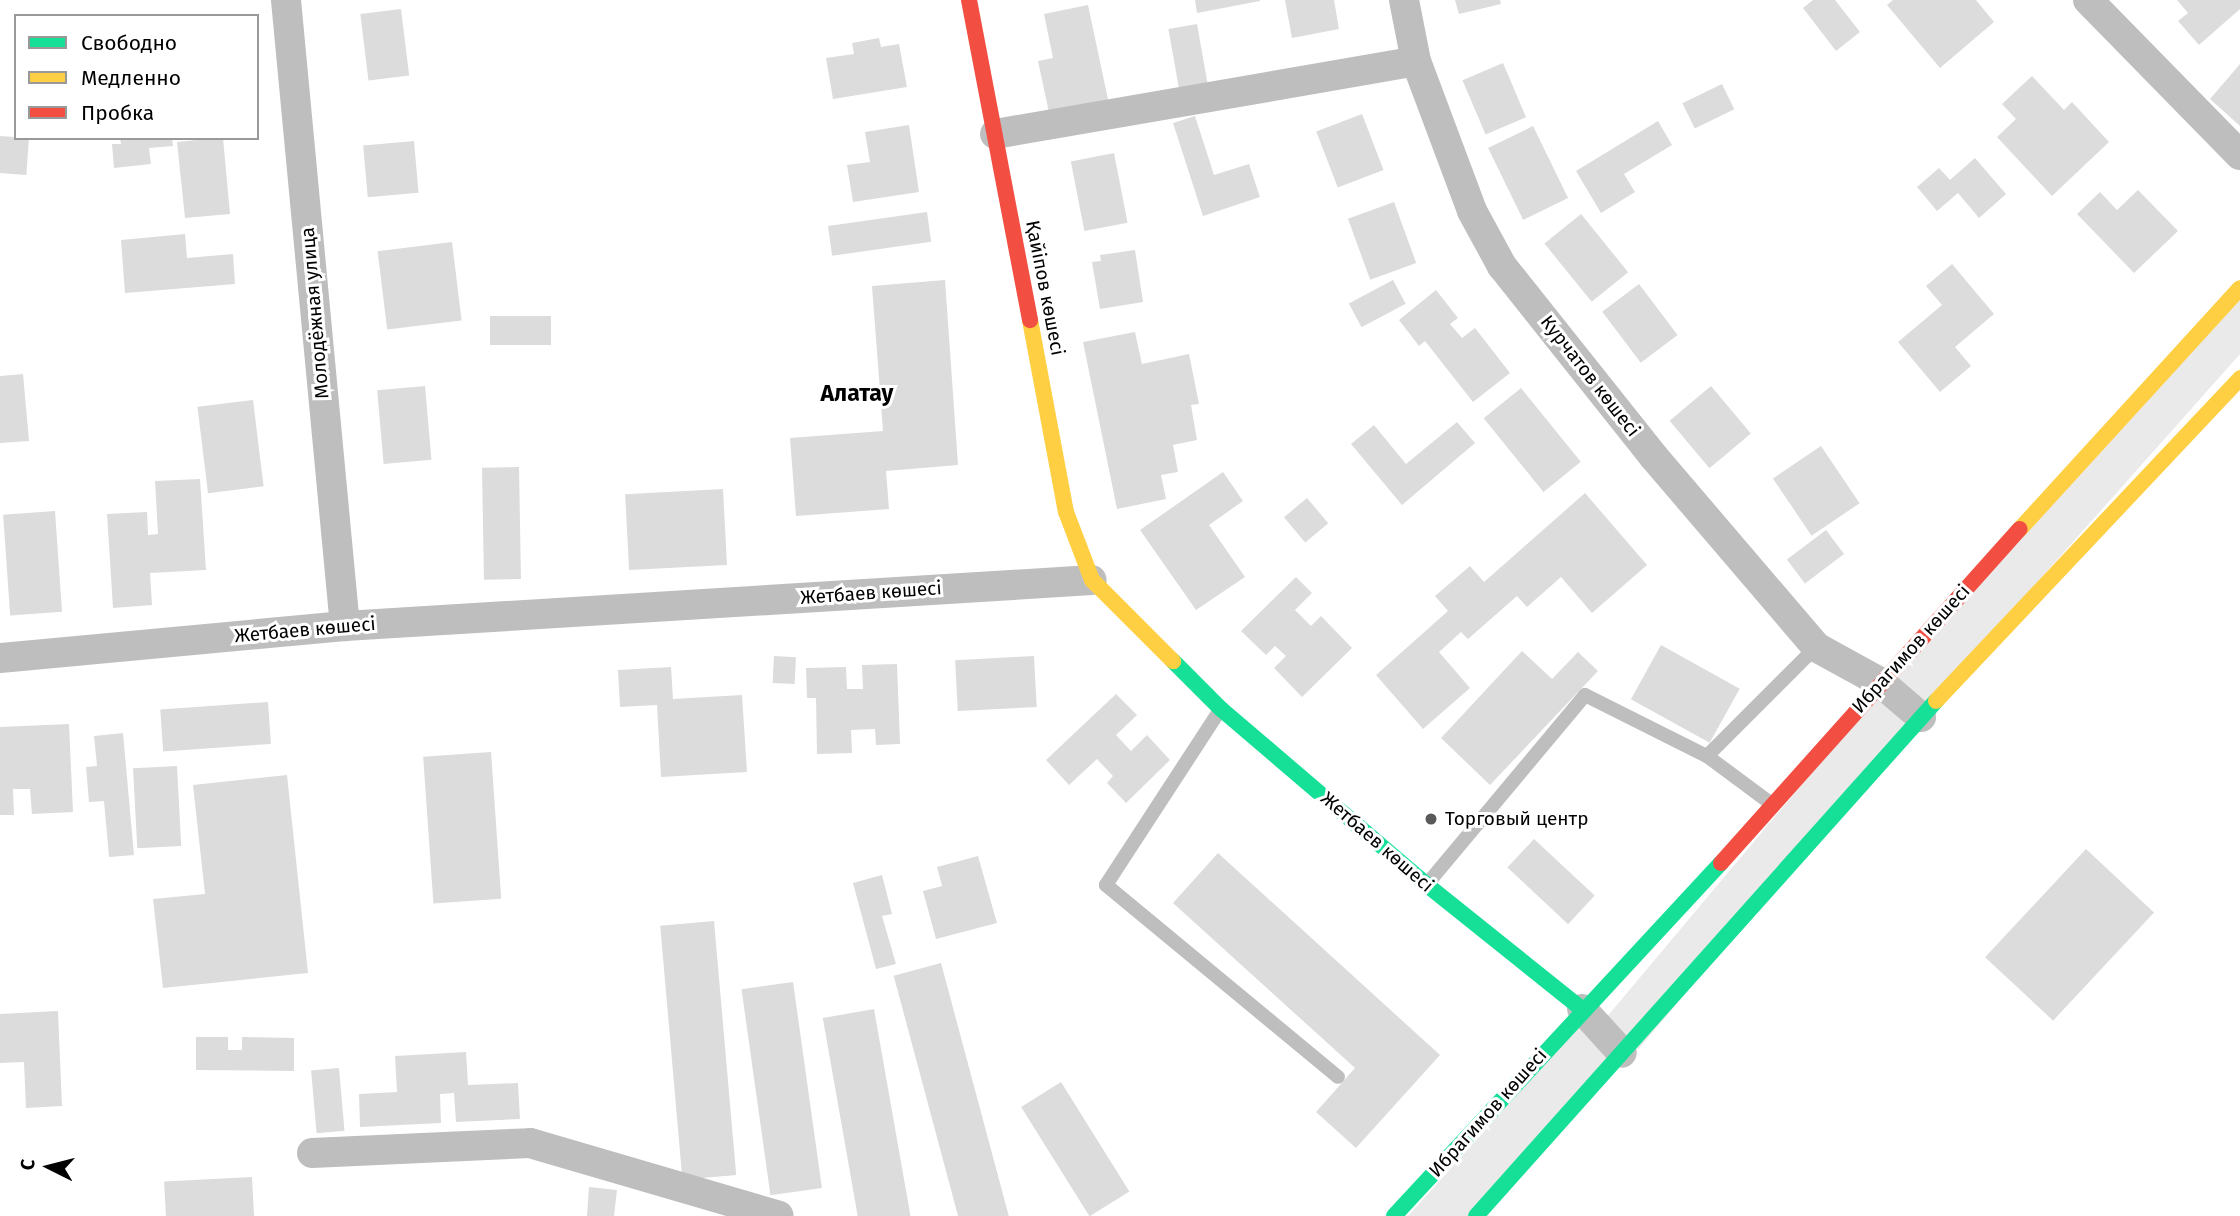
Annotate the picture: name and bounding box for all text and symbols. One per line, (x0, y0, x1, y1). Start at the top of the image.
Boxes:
legend (14, 14, 259, 140)
text: Свободно (81, 30, 177, 56)
text: Медленно (81, 65, 181, 91)
text: Пробка (81, 100, 154, 126)
street label: Қайіпов көшесі (1021, 219, 1069, 357)
street label: Молодёжная улица (296, 226, 334, 400)
street label: Курчатов көшесі (1536, 311, 1644, 441)
district label: Алатау (821, 379, 893, 407)
street label: Жетбаев көшесі (800, 577, 942, 609)
street label: Ибрагимов көшесі (1847, 580, 1975, 718)
street label: Жетбаев көшесі (234, 612, 376, 648)
street label: Жетбаев көшесі (1316, 787, 1438, 897)
place label: Торговый центр (1445, 808, 1588, 830)
marker: Торговый центр (1423, 811, 1439, 827)
street label: Ибрагимов көшесі (1424, 1044, 1552, 1182)
north arrow (14, 1132, 84, 1202)
text: С (16, 1158, 40, 1171)

